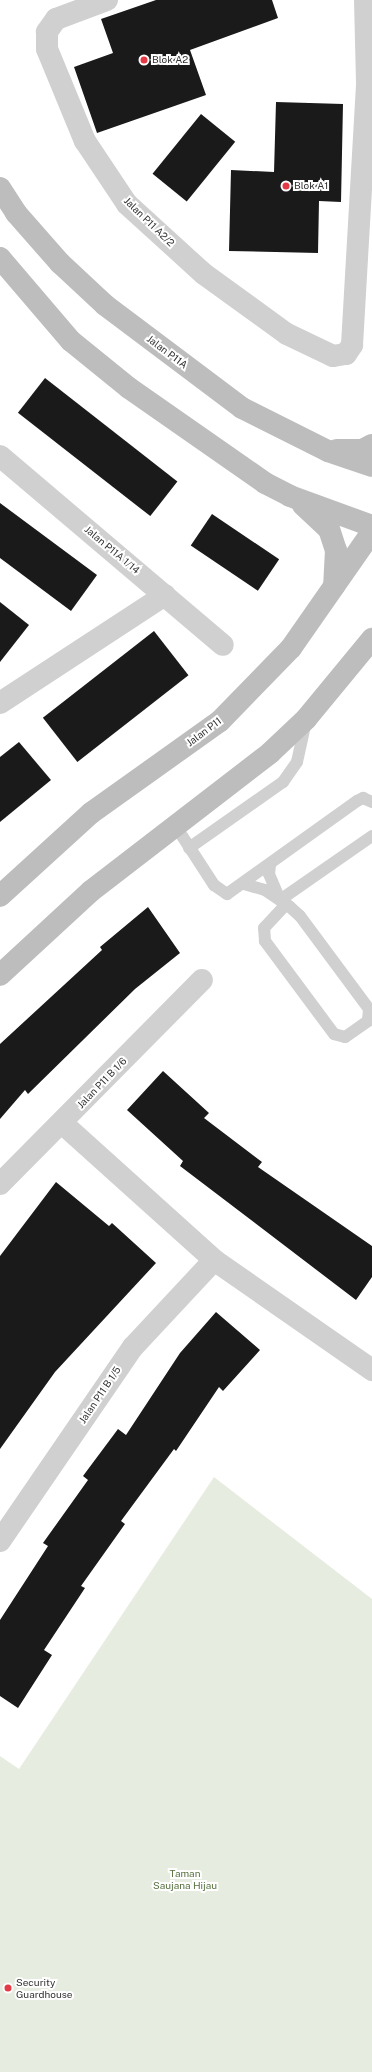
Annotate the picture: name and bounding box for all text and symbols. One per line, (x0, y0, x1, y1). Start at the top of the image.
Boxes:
place label: Blok A2 (152, 54, 188, 66)
marker: Blok A2 (139, 55, 149, 65)
place label: Blok A1 (294, 180, 328, 192)
marker: Blok A1 (281, 181, 291, 191)
street label: Jalan P11 A2/2 (121, 195, 177, 249)
street label: Jalan P11A (144, 333, 190, 371)
street label: Jalan P11A 1/14 (82, 524, 142, 576)
street label: Jalan P11 (184, 715, 224, 749)
street label: Jalan P11 B 1/6 (75, 1055, 129, 1111)
street label: Jalan P11 B 1/5 (77, 1364, 123, 1426)
park label: Taman Saujana Hijau (153, 1867, 217, 1890)
place label: Security Guardhouse (16, 1976, 72, 2000)
marker: Security Guardhouse (3, 1983, 13, 1993)

